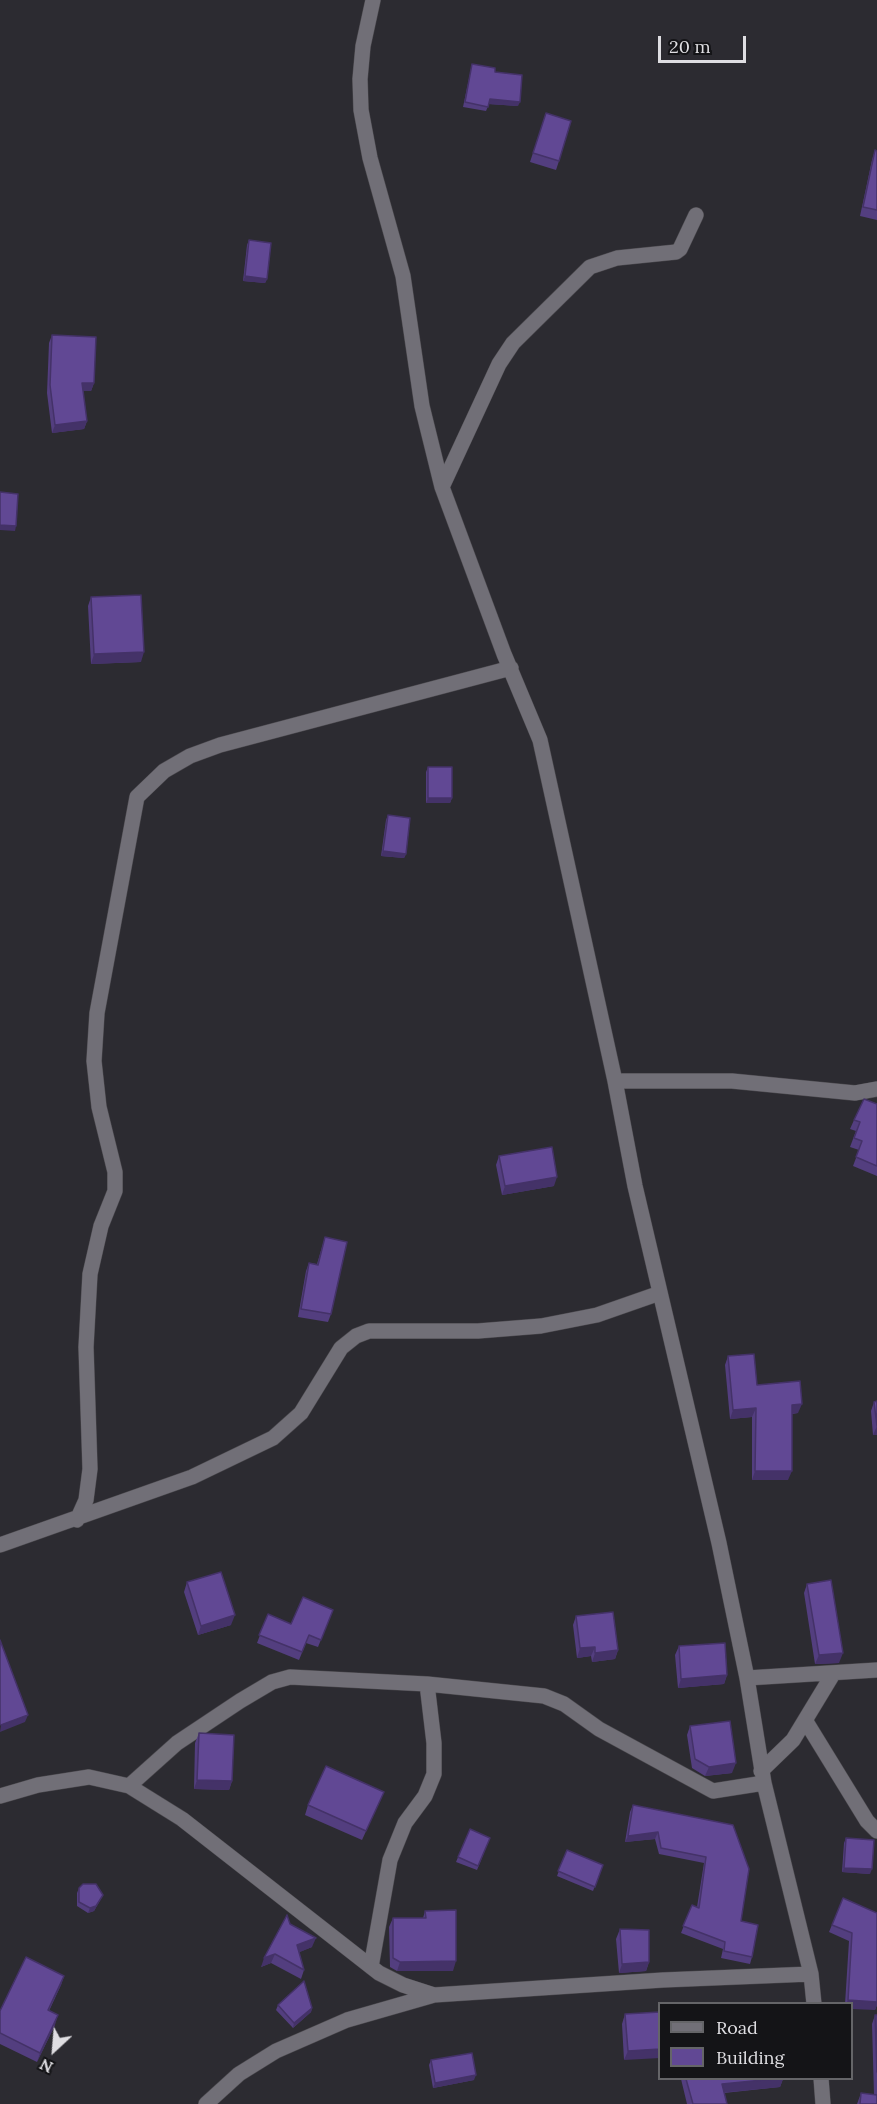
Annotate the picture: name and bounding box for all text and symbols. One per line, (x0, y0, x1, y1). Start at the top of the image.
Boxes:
scale bar (661, 24, 750, 62)
text: 20 m (669, 35, 711, 58)
legend (658, 2002, 853, 2080)
text: Road (716, 2016, 758, 2039)
north arrow (24, 2020, 84, 2080)
text: Building (716, 2046, 784, 2069)
text: N (36, 2054, 56, 2078)

